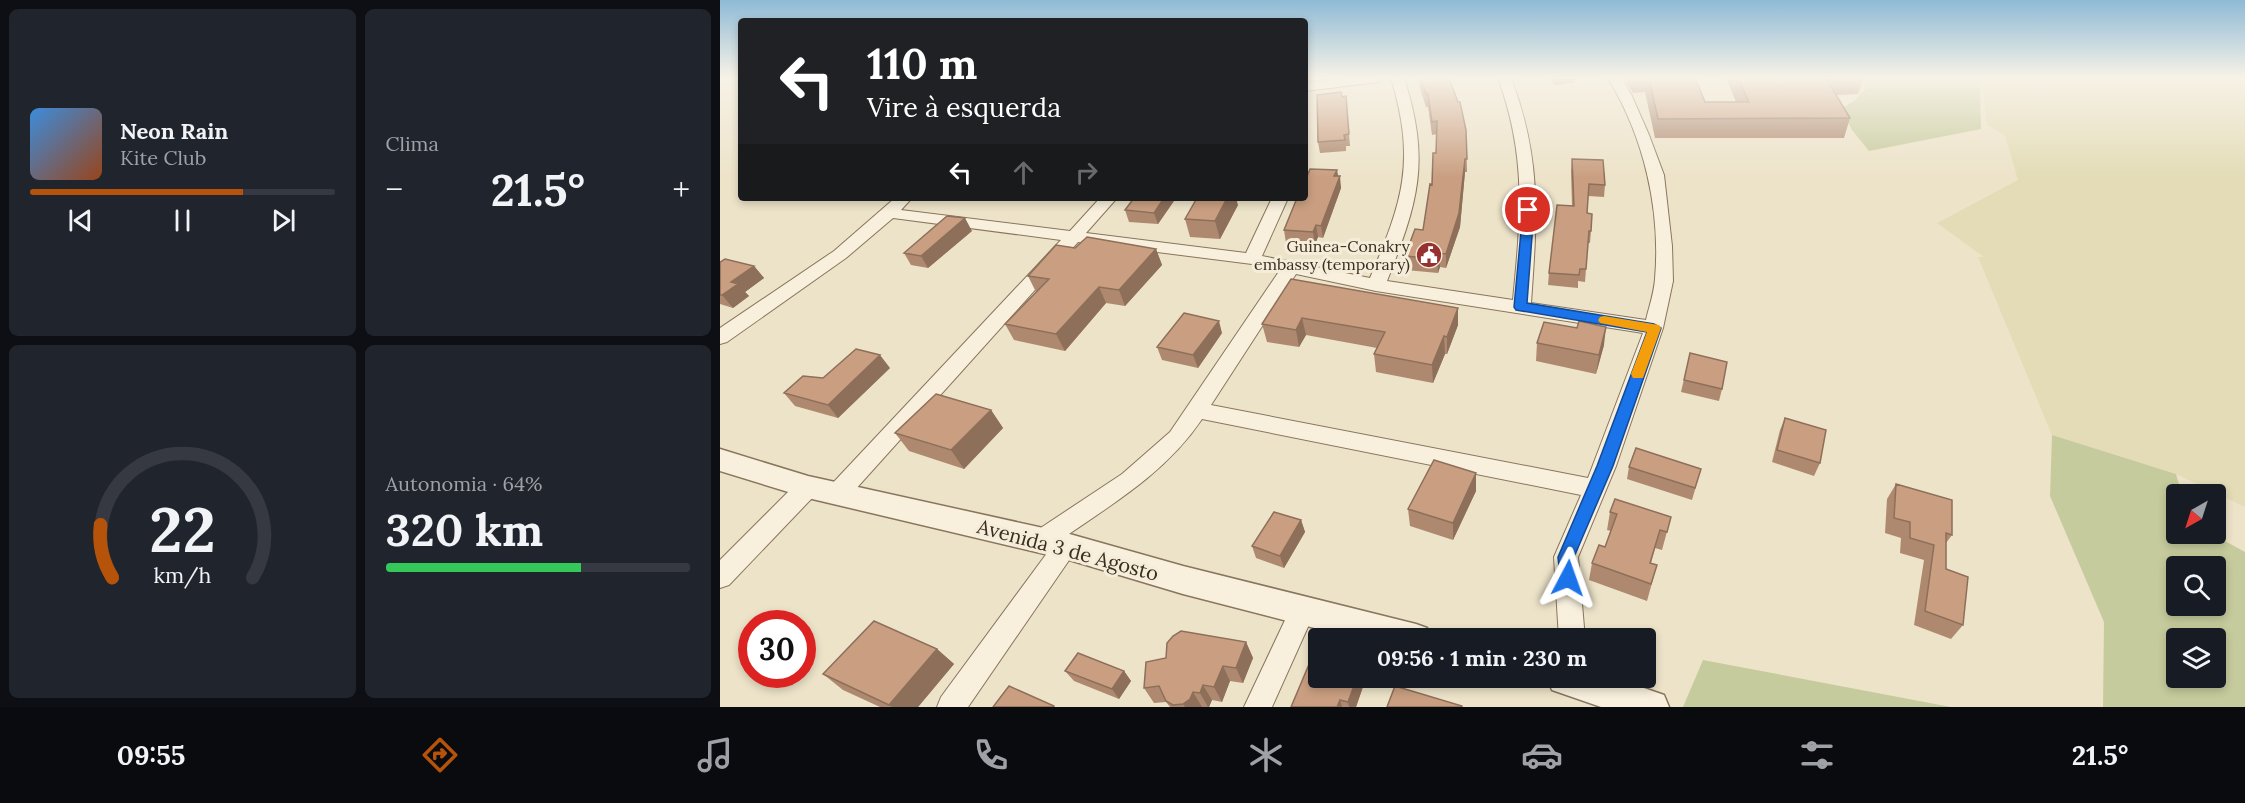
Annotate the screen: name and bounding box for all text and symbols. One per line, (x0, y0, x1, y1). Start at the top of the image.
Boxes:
text: 110 m (867, 37, 978, 91)
icon: left (768, 42, 846, 120)
text: Vire à esquerda (867, 90, 1061, 124)
text: Neon Rain (120, 117, 228, 145)
text: Clima (386, 131, 439, 156)
text: Kite Club (120, 145, 206, 170)
icon: left (944, 156, 977, 189)
icon: ahead (1007, 156, 1040, 189)
icon: right (1070, 156, 1103, 189)
text: 21.5° (491, 161, 585, 218)
text: − (386, 168, 403, 210)
text: + (672, 168, 690, 210)
pin (1502, 184, 1553, 235)
icon: arrive (1511, 193, 1544, 226)
icon: previous (64, 204, 97, 237)
icon: pause (166, 204, 199, 237)
icon: next (267, 204, 300, 237)
place label: Guinea-Conakry embassy (temporary) (1254, 236, 1411, 275)
public building icon: Guinea-Conakry embassy (temporary) (1414, 240, 1444, 270)
text: Autonomia · 64% (386, 471, 542, 496)
north arrow (2166, 484, 2226, 544)
map controls (2166, 484, 2226, 688)
text: 22 (149, 489, 216, 569)
text: 320 km (386, 501, 543, 558)
street label: Avenida 3 de Agosto (974, 513, 1161, 586)
position arrow (1536, 546, 1600, 610)
button: search (2166, 556, 2226, 616)
text: km/h (153, 562, 211, 590)
speed limit sign: 30 (738, 610, 816, 688)
button: layers (2166, 628, 2226, 688)
text: 09:56 · 1 min · 230 m (1377, 644, 1587, 672)
icon: directions (419, 734, 461, 776)
icon: music (694, 734, 736, 776)
icon: phone (970, 734, 1012, 776)
icon: climate (1245, 734, 1287, 776)
icon: car (1521, 734, 1563, 776)
icon: filters (1796, 734, 1838, 776)
text: 09:55 (117, 738, 185, 772)
text: 21.5° (2072, 738, 2128, 772)

